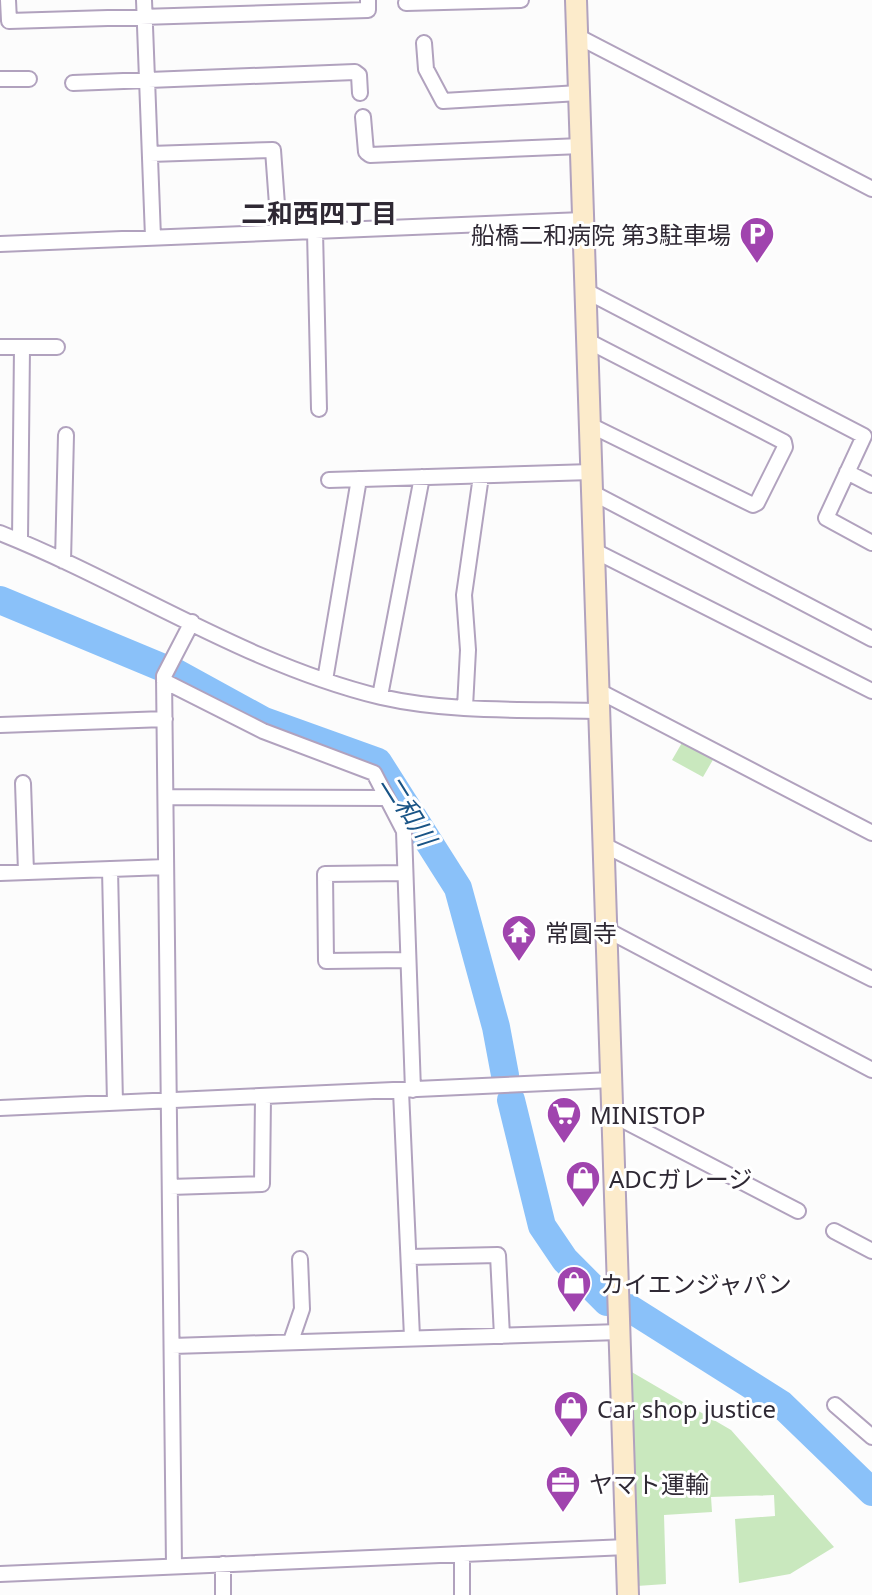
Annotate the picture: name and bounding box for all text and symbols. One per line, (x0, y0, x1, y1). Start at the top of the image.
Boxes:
district label: 二和西四丁目 (241, 195, 397, 231)
parking icon: 船橋二和病院 第3駐車場 (738, 215, 776, 265)
place label: 船橋二和病院 第3駐車場 (471, 218, 731, 251)
water label: 二和川 (373, 767, 447, 855)
temple icon: 常圓寺 (500, 913, 538, 963)
place label: 常圓寺 (545, 916, 617, 949)
supermarket icon: MINISTOP (545, 1095, 583, 1145)
place label: MINISTOP (590, 1098, 706, 1131)
shop icon: ADCガレージ (564, 1159, 602, 1209)
place label: ADCガレージ (609, 1162, 753, 1195)
shop icon: カイエンジャパン (555, 1264, 593, 1314)
place label: カイエンジャパン (600, 1267, 792, 1300)
shop icon: Car shop justice (552, 1389, 590, 1439)
place label: Car shop justice (597, 1392, 776, 1425)
office icon: ヤマト運輸 (544, 1464, 582, 1514)
place label: ヤマト運輸 (589, 1467, 709, 1500)

